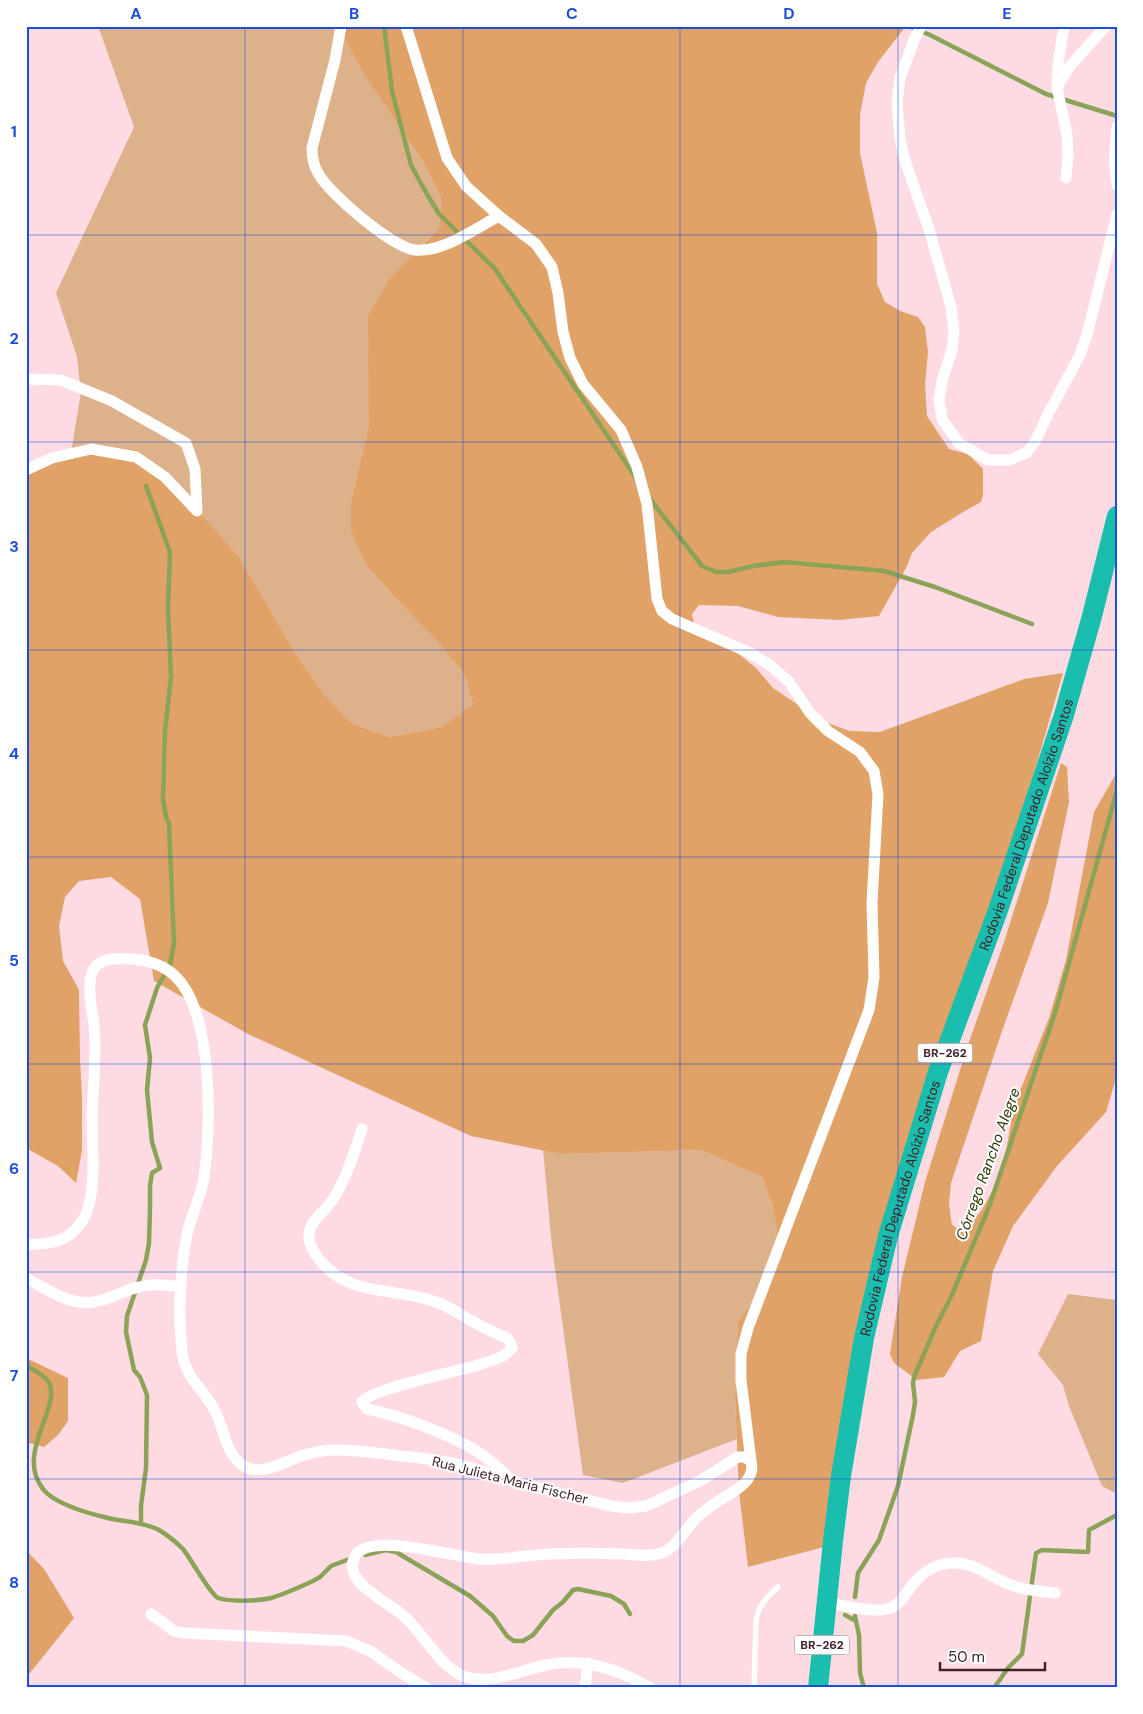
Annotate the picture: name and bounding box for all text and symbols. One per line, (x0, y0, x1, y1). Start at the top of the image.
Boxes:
text: A (130, 3, 142, 24)
text: B (349, 3, 359, 24)
text: C (566, 3, 578, 24)
text: D (783, 3, 795, 24)
text: E (1002, 3, 1012, 24)
text: 1 (11, 121, 17, 142)
text: 2 (9, 328, 19, 349)
text: 3 (9, 536, 19, 557)
street label: Rodovia Federal Deputado Aloízio Santos (975, 697, 1077, 953)
text: 4 (9, 743, 19, 764)
text: 5 (9, 950, 19, 971)
road number: BR-262 (918, 1044, 972, 1062)
street label: Rodovia Federal Deputado Aloízio Santos (856, 1078, 944, 1338)
water label: Córrego Rancho Alegre (951, 1085, 1025, 1243)
text: 6 (9, 1158, 19, 1179)
text: 7 (10, 1365, 19, 1386)
street label: Rua Julieta Maria Fischer (430, 1452, 590, 1508)
text: 8 (9, 1572, 19, 1593)
road number: BR-262 (794, 1636, 850, 1654)
scale bar (940, 1639, 1046, 1671)
text: 50 m (948, 1647, 985, 1667)

